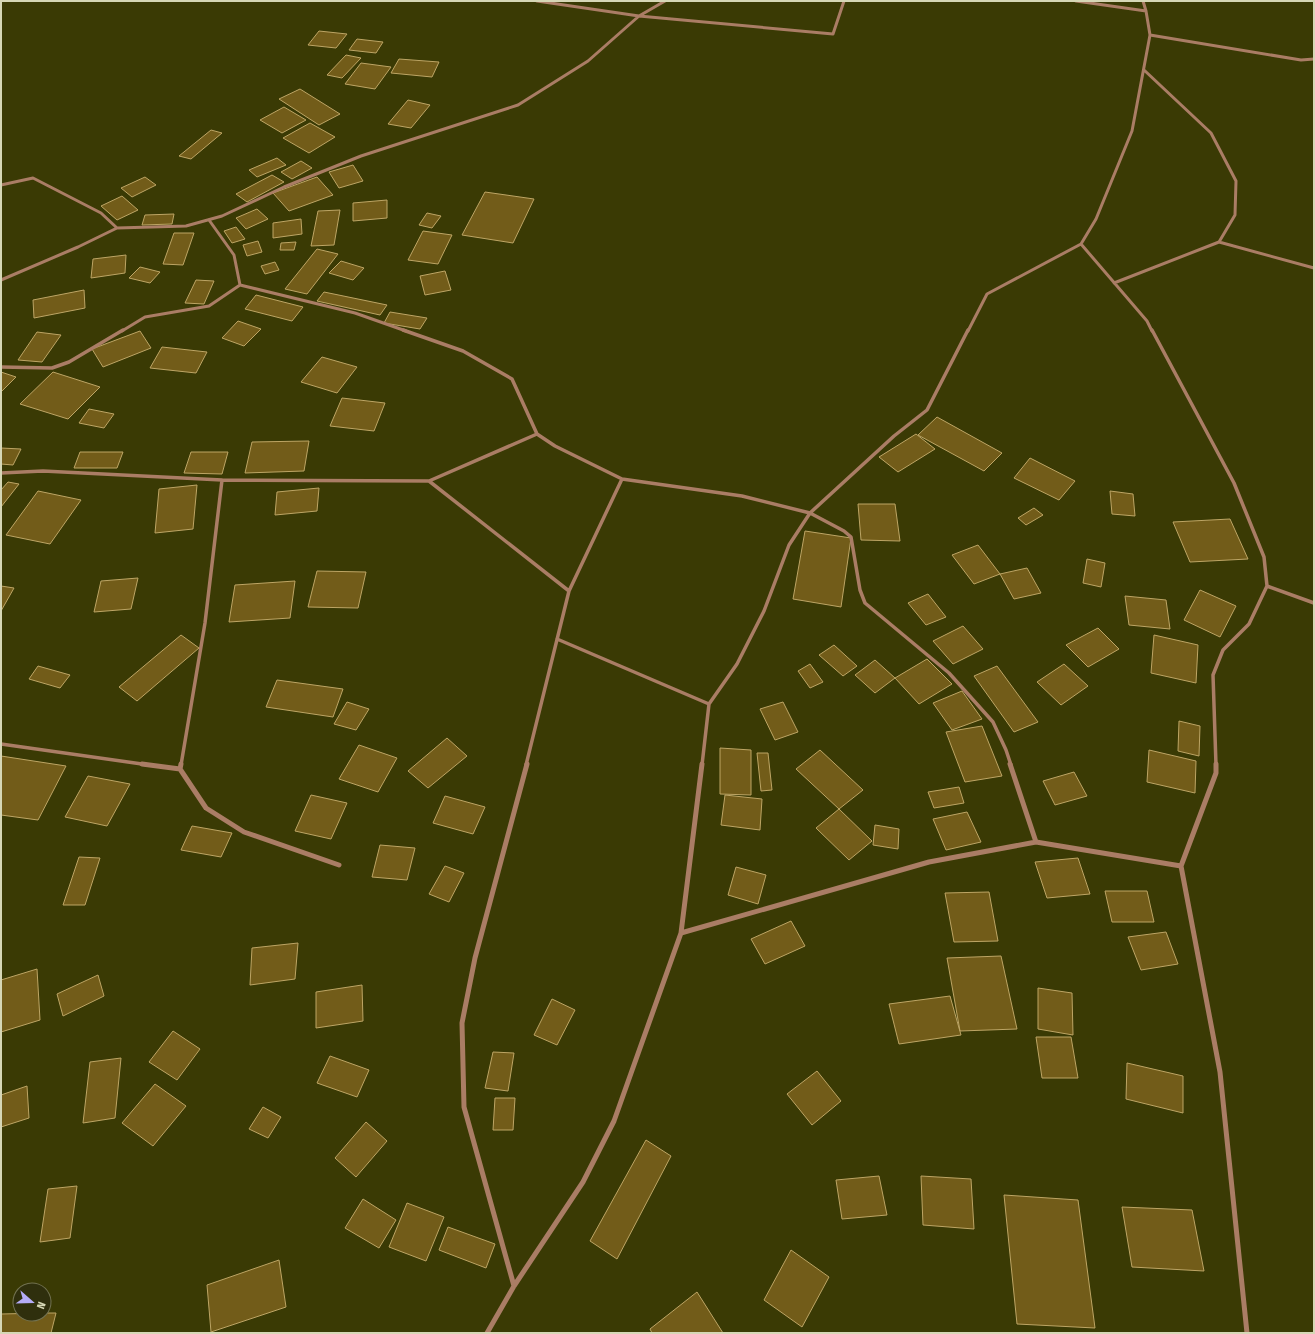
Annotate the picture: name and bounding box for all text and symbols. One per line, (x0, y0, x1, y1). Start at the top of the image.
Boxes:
north arrow (12, 1282, 52, 1322)
text: N (34, 1300, 48, 1311)

